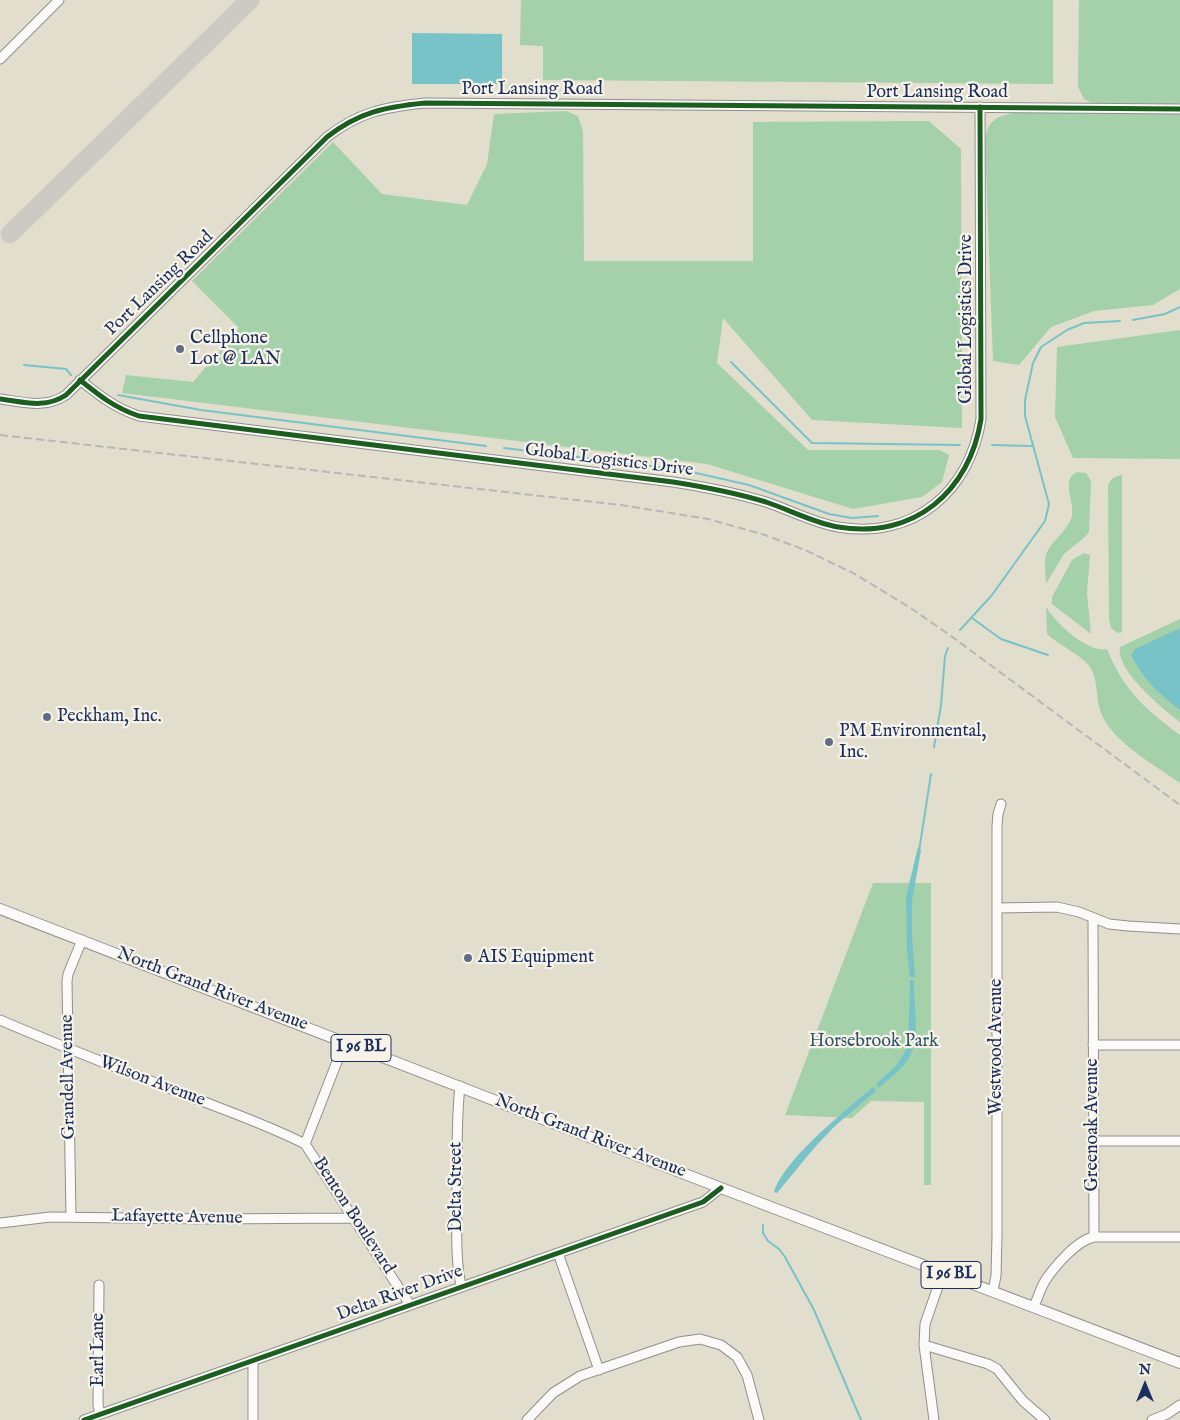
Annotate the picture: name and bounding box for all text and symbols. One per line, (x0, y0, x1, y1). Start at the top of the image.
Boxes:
street label: Port Lansing Road (461, 79, 603, 101)
street label: Port Lansing Road (866, 82, 1008, 104)
street label: Port Lansing Road (102, 227, 218, 341)
street label: Global Logistics Drive (956, 234, 978, 404)
place label: Cellphone Lot @ LAN (190, 328, 281, 370)
marker: Cellphone Lot @ LAN (174, 343, 186, 355)
street label: Global Logistics Drive (524, 440, 694, 482)
place label: Peckham, Inc. (57, 706, 162, 728)
marker: Peckham, Inc. (41, 711, 53, 723)
place label: PM Environmental, Inc. (839, 721, 986, 764)
marker: PM Environmental, Inc. (823, 736, 835, 748)
street label: North Grand River Avenue (113, 944, 311, 1036)
place label: AIS Equipment (478, 947, 594, 969)
marker: AIS Equipment (462, 952, 474, 964)
street label: Westwood Avenue (986, 979, 1008, 1115)
street label: Grandell Avenue (57, 1014, 81, 1140)
park label: Horsebrook Park (809, 1031, 939, 1053)
road number: I 96 BL (331, 1034, 391, 1062)
street label: Wilson Avenue (96, 1052, 208, 1112)
street label: Greenoak Avenue (1082, 1058, 1104, 1192)
street label: North Grand River Avenue (491, 1091, 689, 1183)
street label: Delta Street (446, 1142, 468, 1232)
street label: Benton Boulevard (307, 1154, 399, 1278)
street label: Lafayette Avenue (111, 1206, 243, 1230)
street label: Delta River Drive (334, 1261, 466, 1327)
road number: I 96 BL (921, 1262, 981, 1288)
street label: Earl Lane (88, 1313, 110, 1387)
north arrow (1120, 1360, 1170, 1410)
text: N (1139, 1361, 1151, 1379)

